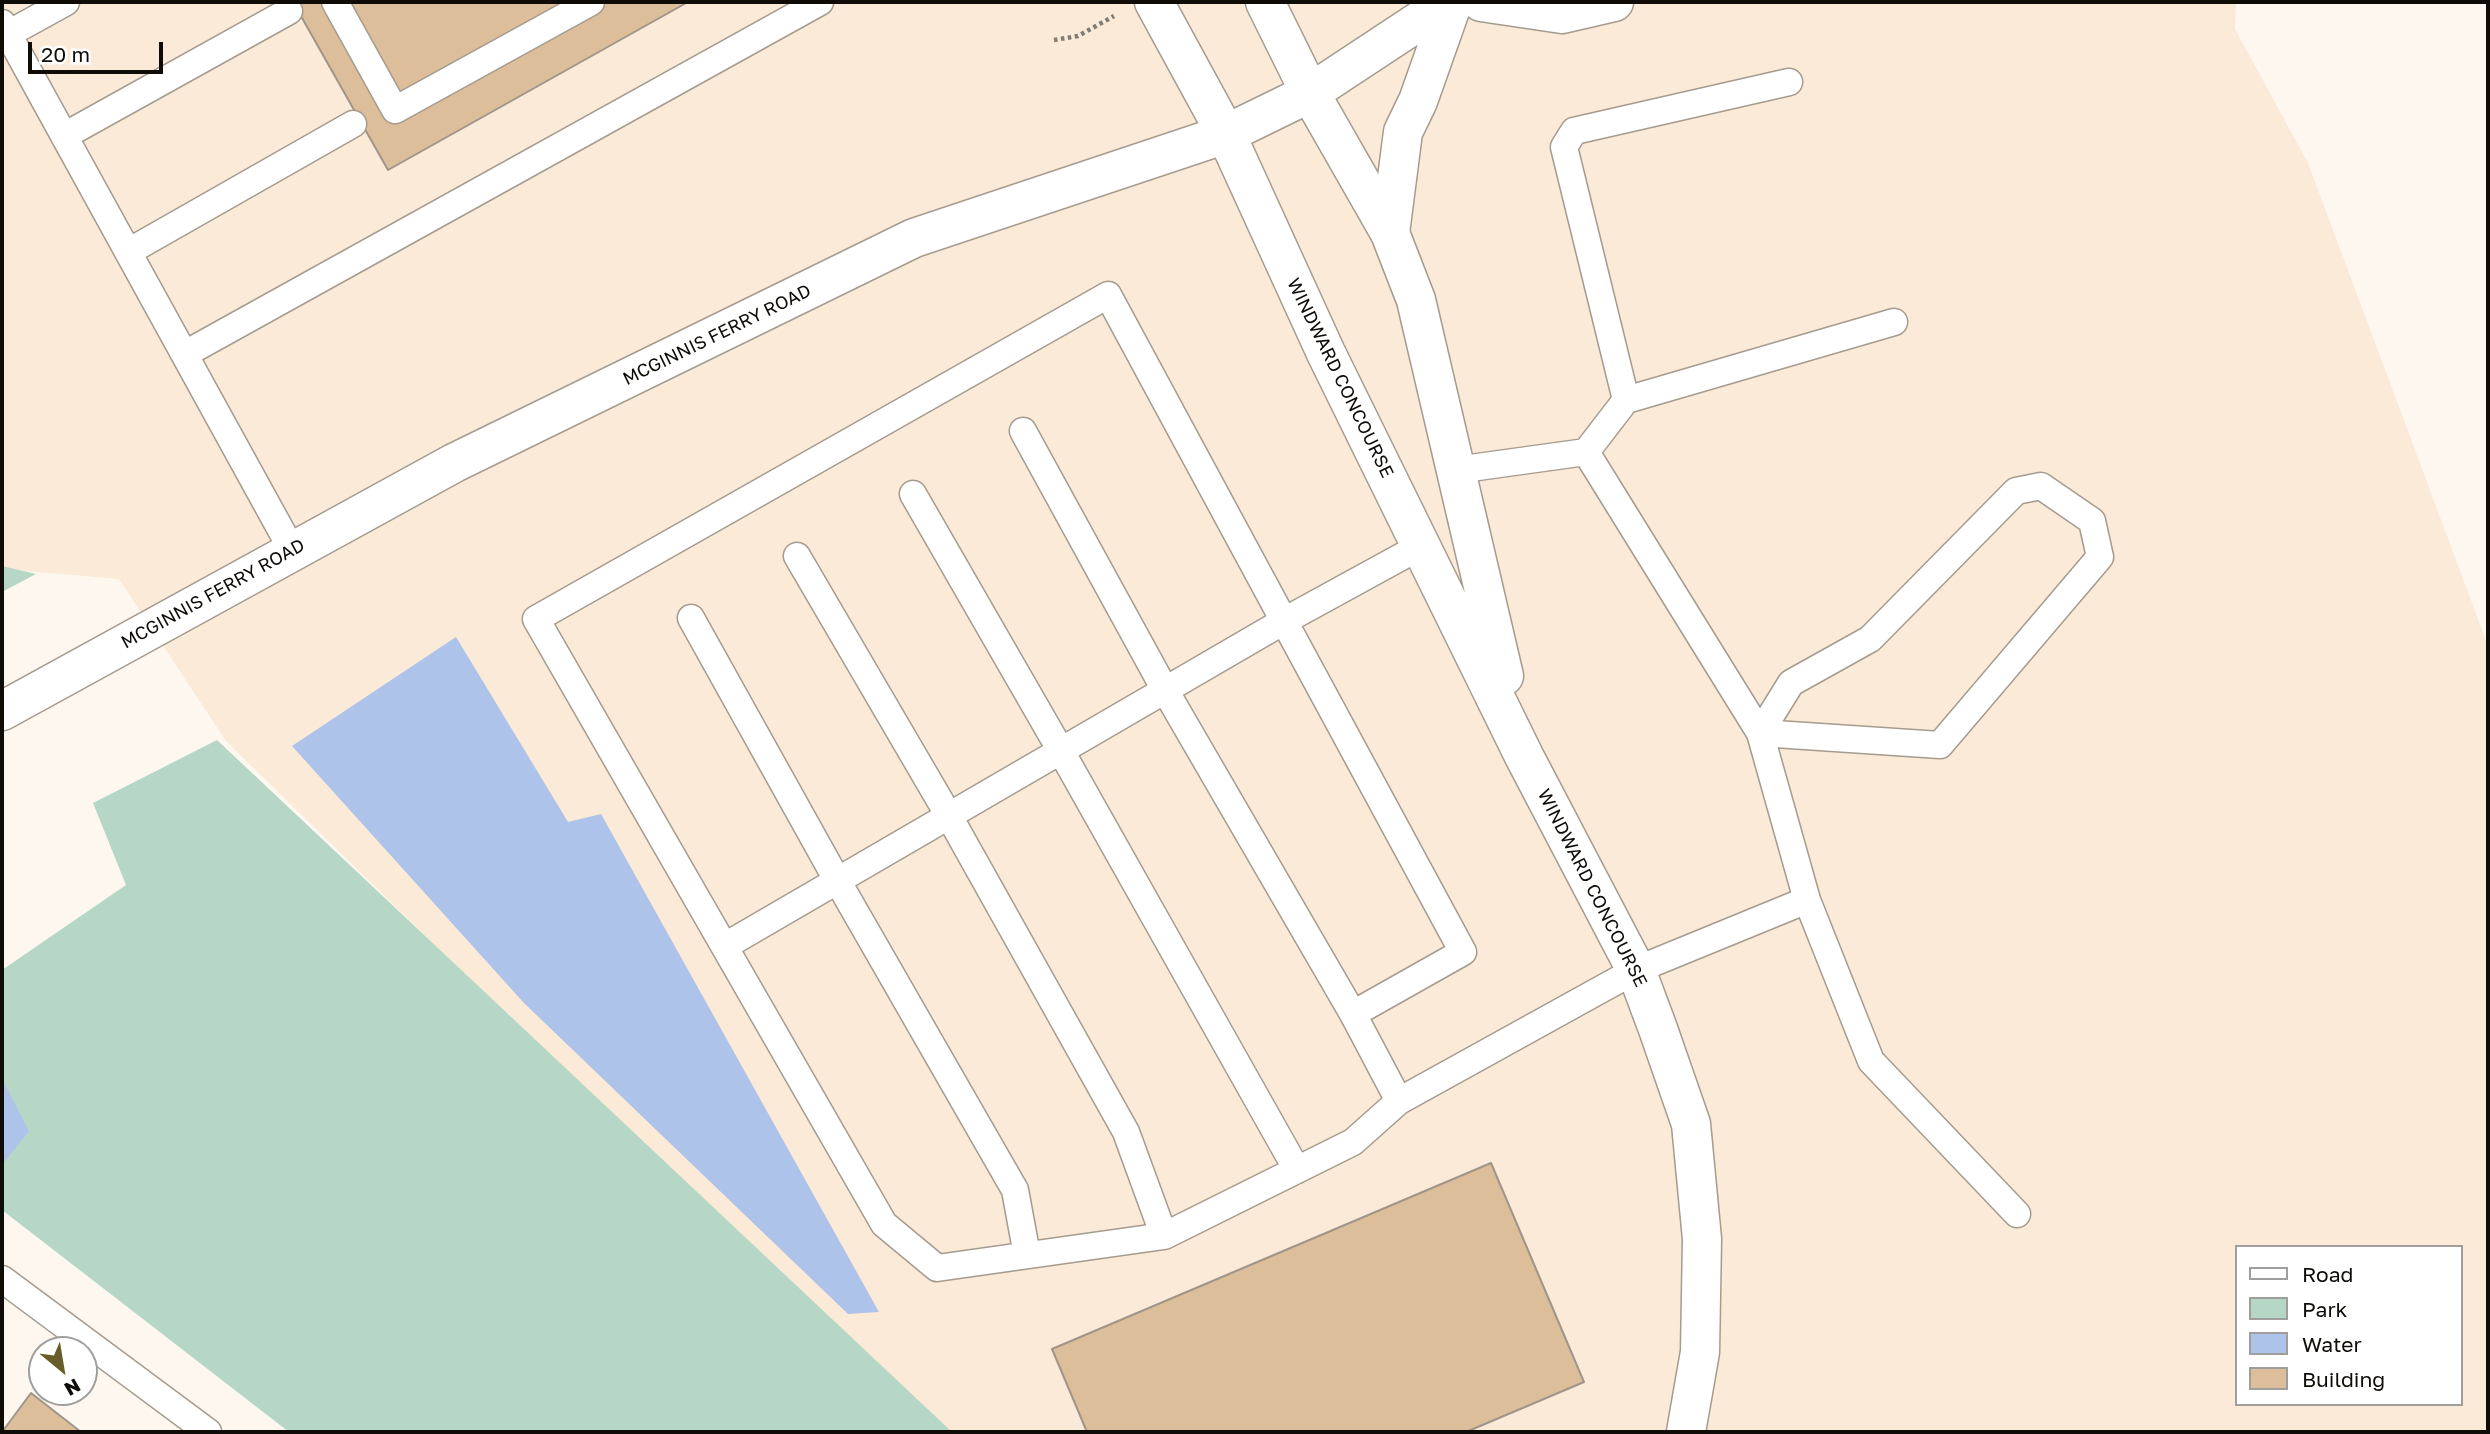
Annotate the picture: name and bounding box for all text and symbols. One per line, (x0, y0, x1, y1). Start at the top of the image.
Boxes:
scale bar (32, 28, 166, 72)
text: 20 m (41, 41, 90, 67)
street label: WINDWARD CONCOURSE (1282, 275, 1398, 481)
street label: MCGINNIS FERRY ROAD (619, 280, 815, 390)
street label: MCGINNIS FERRY ROAD (117, 534, 309, 654)
street label: WINDWARD CONCOURSE (1533, 785, 1651, 991)
legend (2234, 1245, 2462, 1406)
text: Road (2302, 1261, 2353, 1287)
text: Park (2302, 1296, 2347, 1322)
text: Water (2302, 1331, 2362, 1357)
north arrow (28, 1336, 98, 1406)
text: Building (2302, 1366, 2385, 1392)
text: N (61, 1374, 85, 1401)

